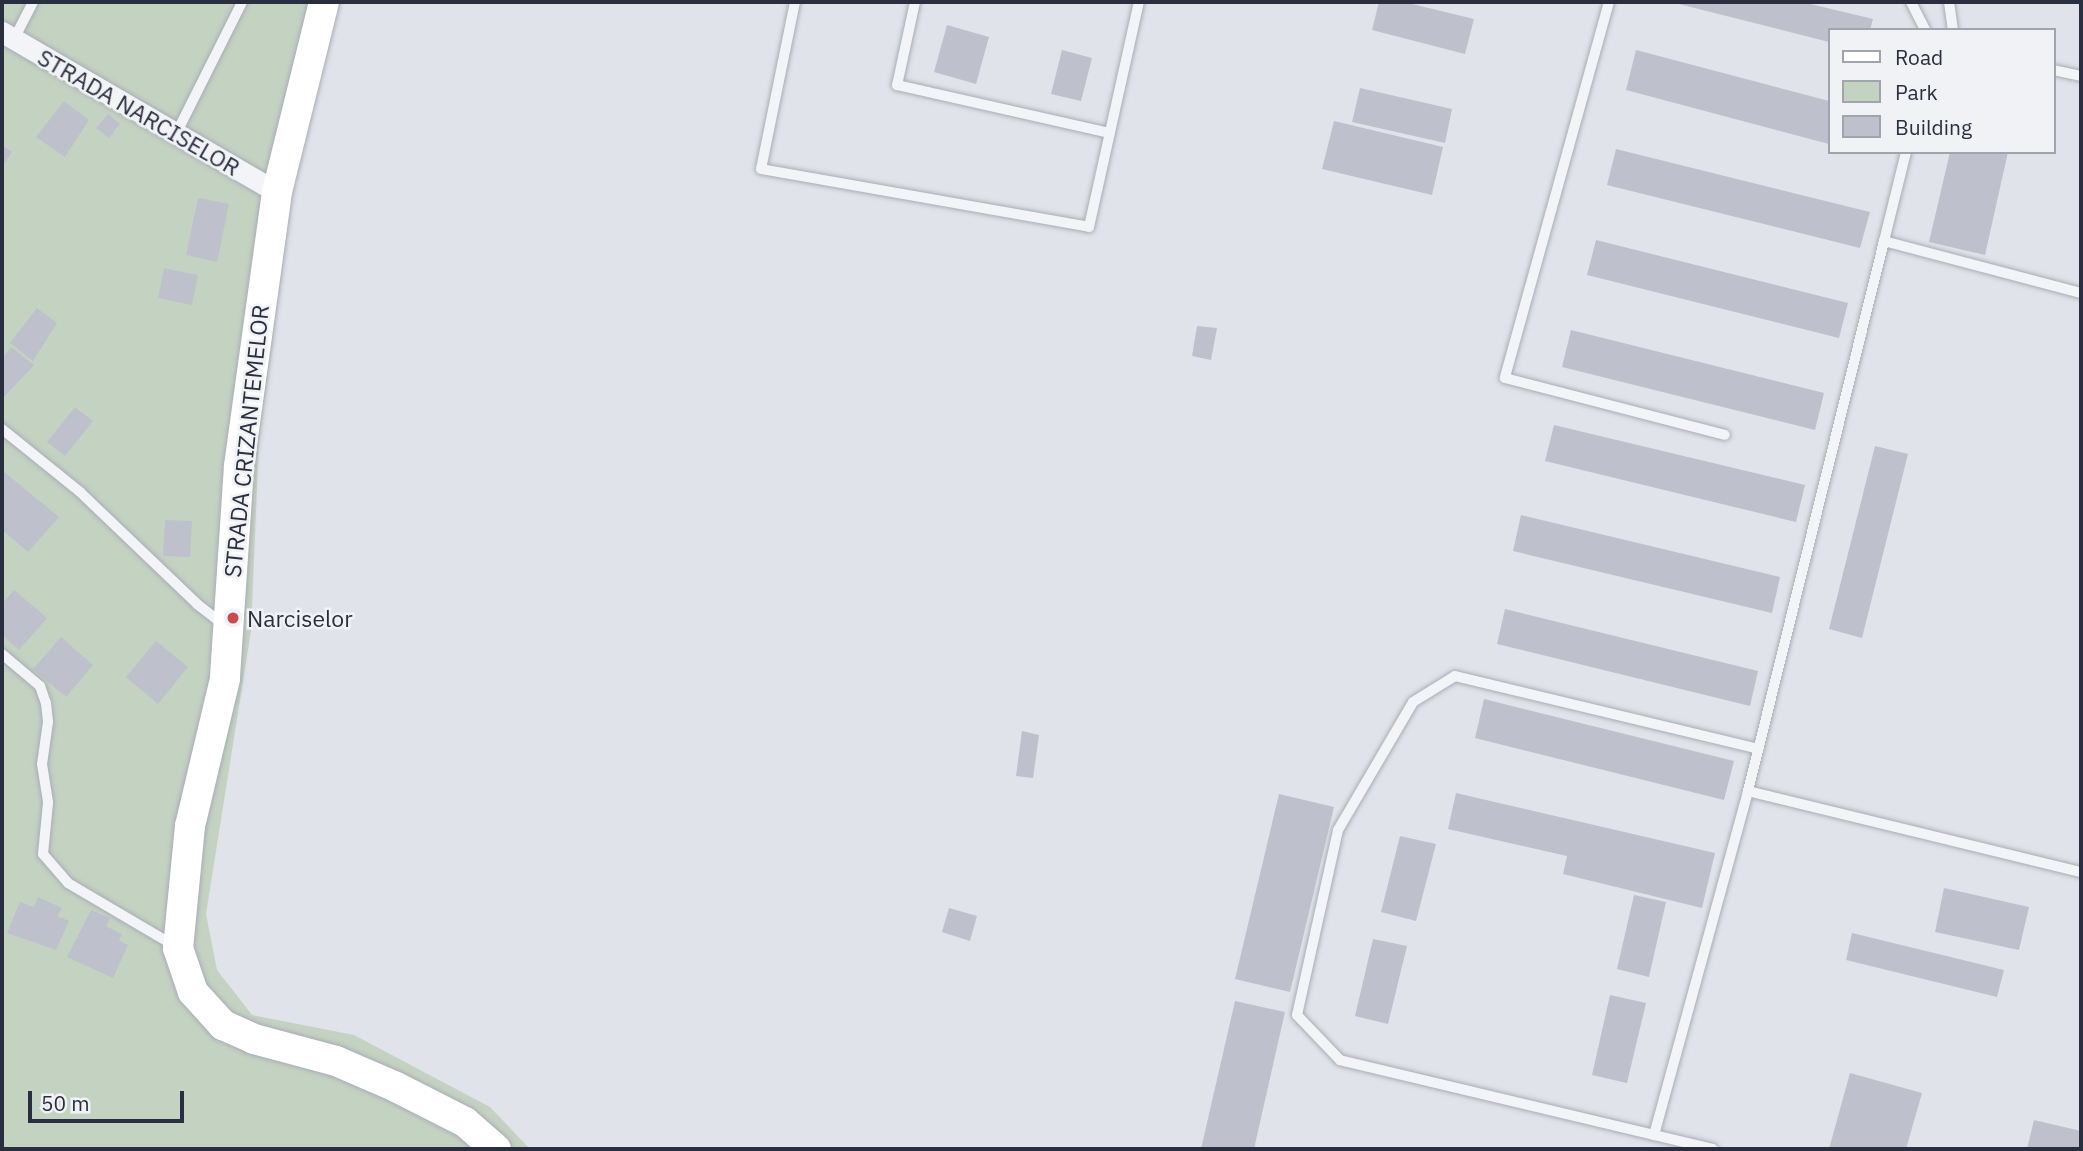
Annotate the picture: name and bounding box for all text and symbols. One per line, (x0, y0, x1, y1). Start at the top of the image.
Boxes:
legend (1828, 28, 2055, 154)
street label: STRADA NARCISELOR (33, 43, 245, 181)
text: Road (1895, 43, 1943, 71)
text: Park (1895, 78, 1938, 106)
text: Building (1895, 113, 1972, 141)
street label: STRADA CRIZANTEMELOR (218, 303, 274, 579)
place label: Narciselor (247, 604, 353, 632)
marker: Narciselor (225, 610, 241, 626)
scale bar (32, 1078, 187, 1122)
text: 50 m (41, 1089, 90, 1117)

